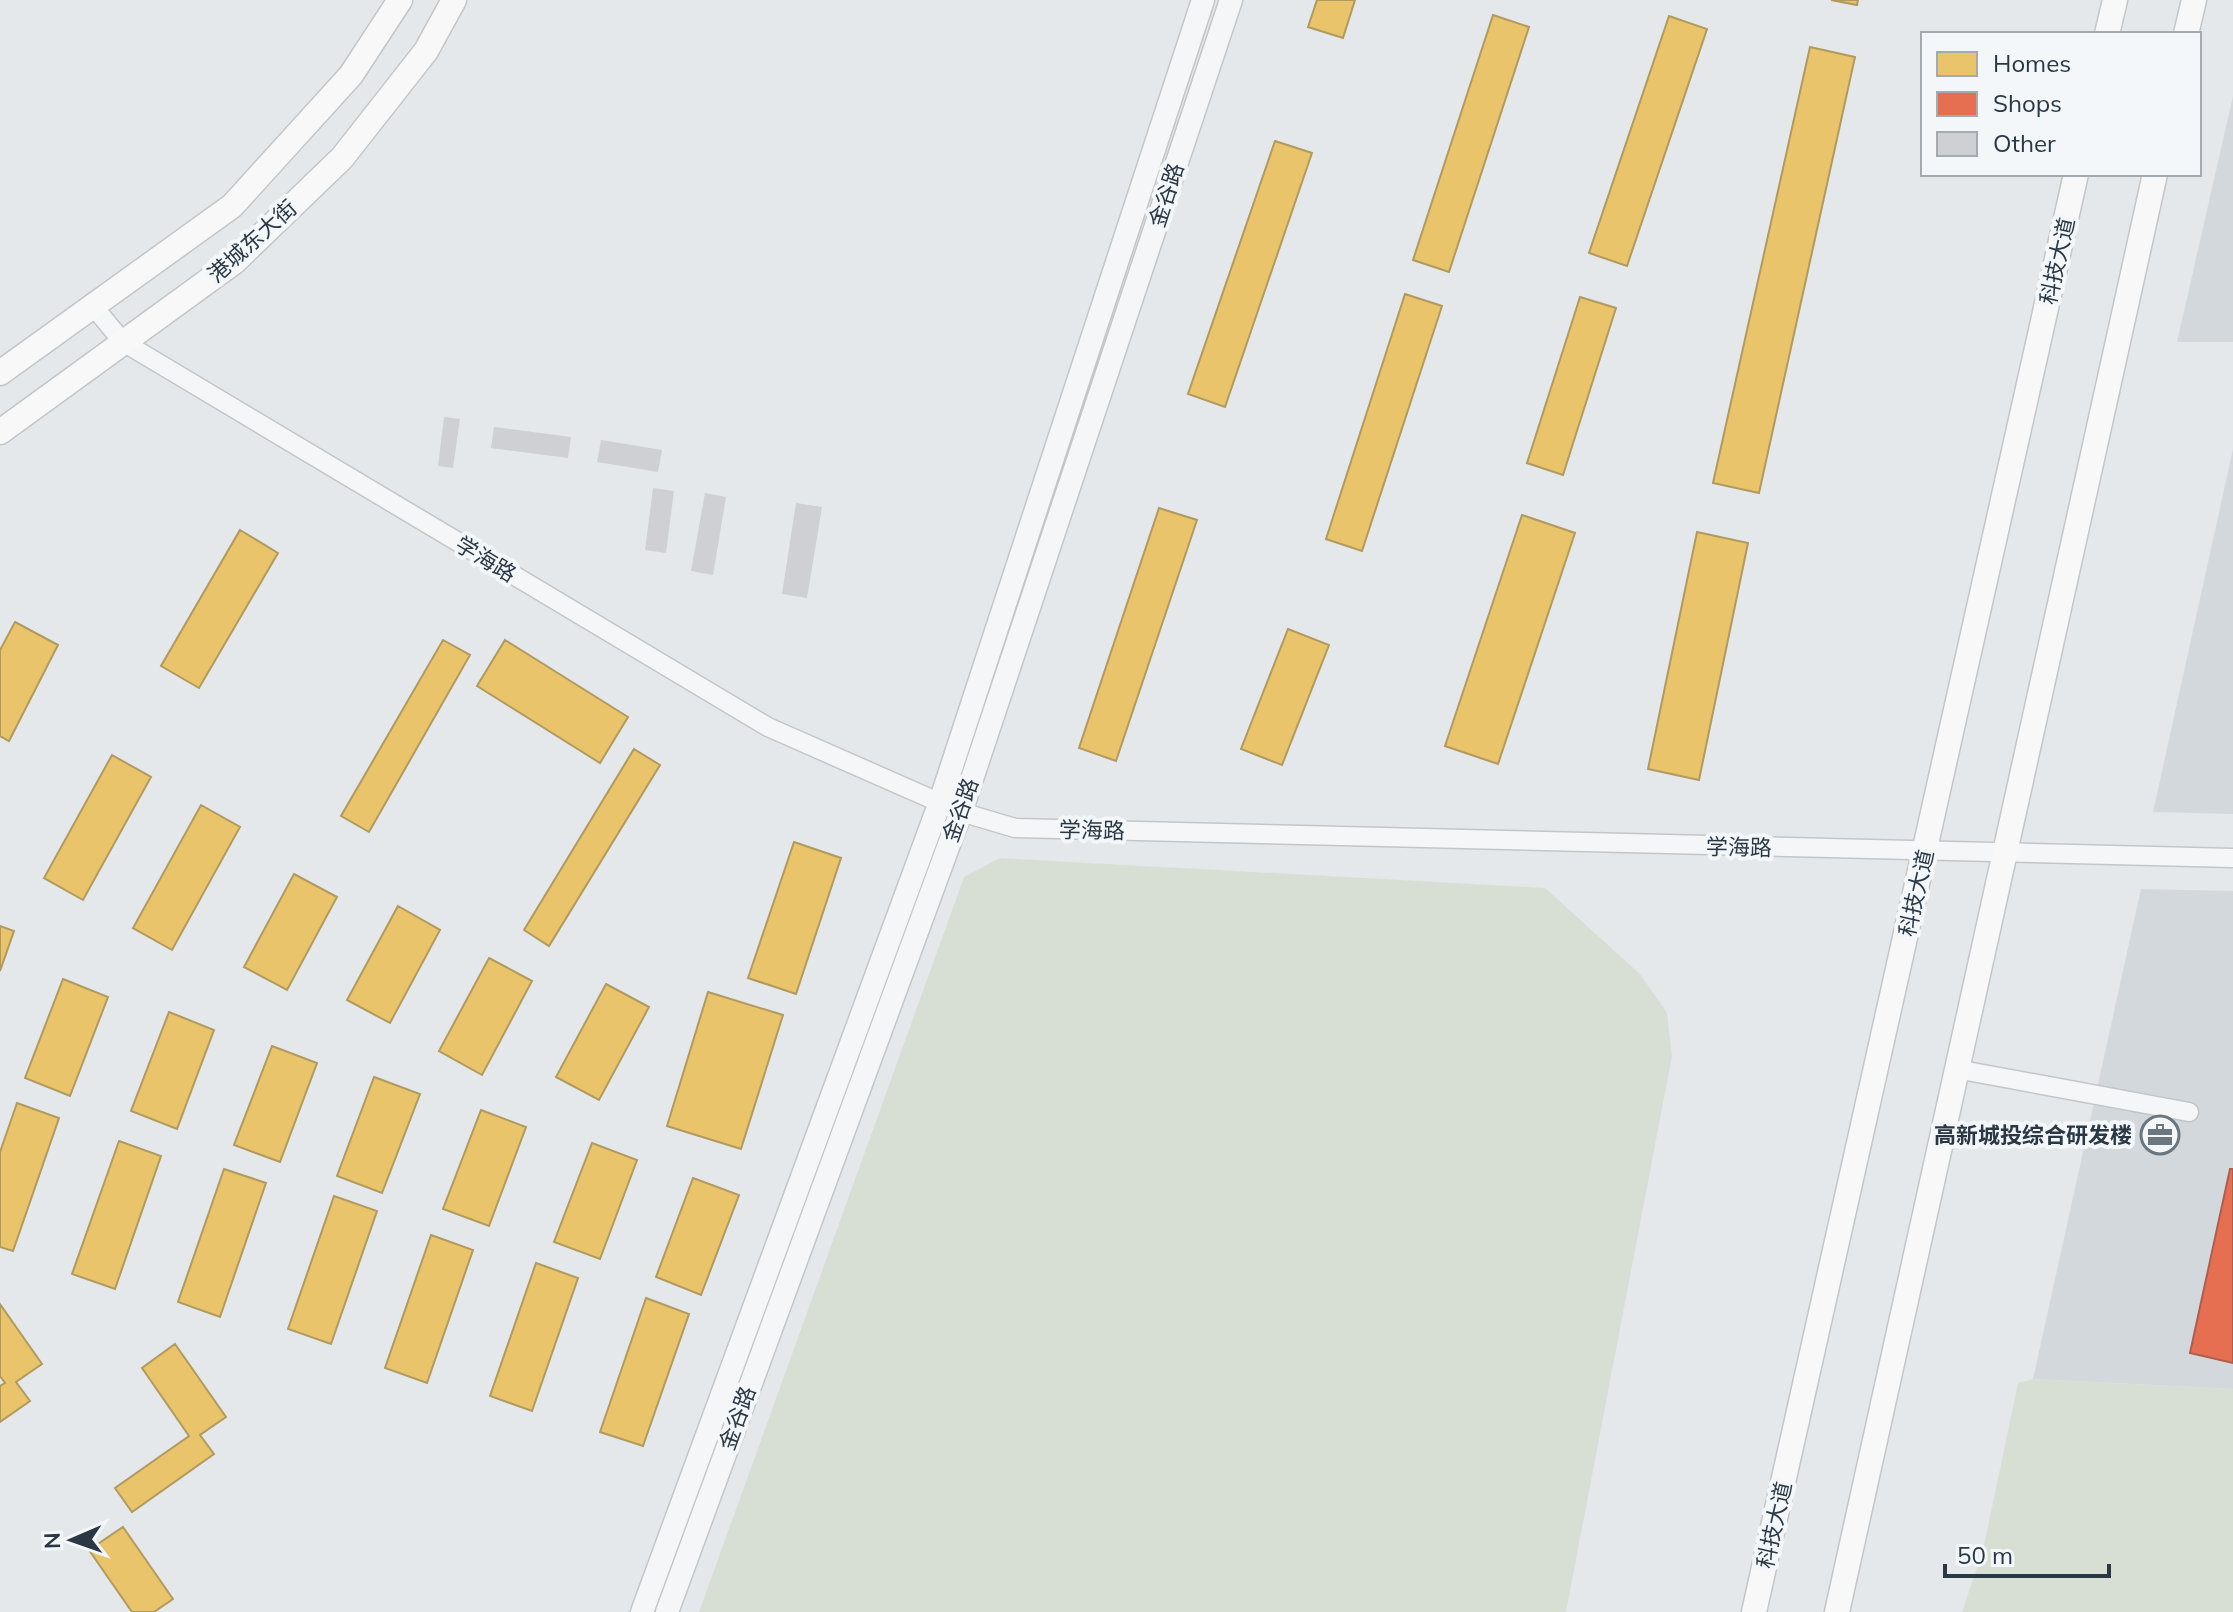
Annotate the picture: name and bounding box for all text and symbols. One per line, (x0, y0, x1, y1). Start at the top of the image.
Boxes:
legend (1921, 32, 2201, 176)
text: Homes (1993, 48, 2071, 78)
text: Shops (1993, 88, 2062, 118)
text: Other (1993, 128, 2056, 158)
street label: 金谷路 (1142, 159, 1190, 231)
street label: 港城东大街 (202, 194, 302, 288)
street label: 科技大道 (2033, 215, 2081, 307)
street label: 学海路 (450, 530, 522, 588)
street label: 金谷路 (936, 774, 984, 846)
street label: 学海路 (1059, 815, 1125, 845)
street label: 学海路 (1706, 832, 1772, 862)
street label: 科技大道 (1892, 847, 1940, 939)
office icon: 高新城投综合研发楼 (2139, 1114, 2181, 1156)
place label: 高新城投综合研发楼 (1934, 1121, 2132, 1149)
street label: 金谷路 (713, 1382, 761, 1454)
street label: 科技大道 (1750, 1479, 1798, 1571)
north arrow (32, 1500, 112, 1580)
scale bar (1945, 1528, 2109, 1578)
text: N (38, 1532, 66, 1549)
text: 50 m (1957, 1540, 2013, 1570)

